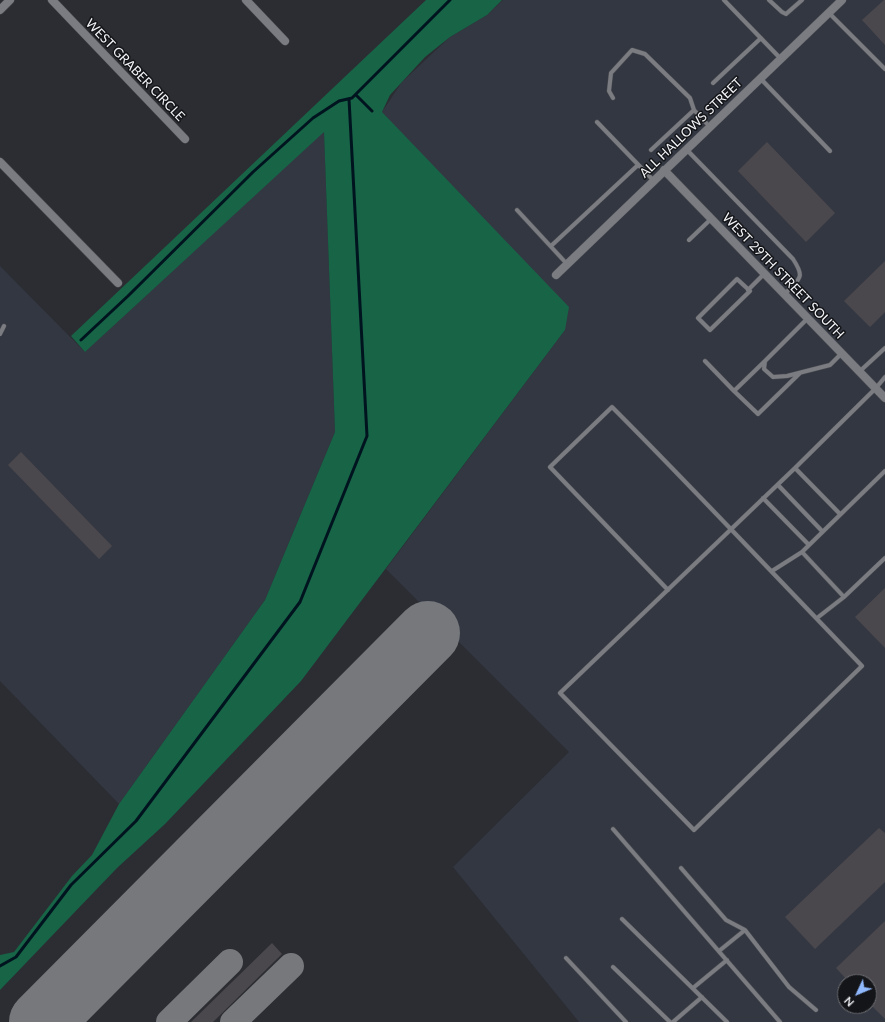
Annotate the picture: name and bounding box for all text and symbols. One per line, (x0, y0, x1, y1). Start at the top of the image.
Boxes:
street label: WEST GRABER CIRCLE (82, 16, 188, 124)
street label: ALL HALLOWS STREET (636, 75, 746, 181)
street label: WEST 29TH STREET SOUTH (719, 210, 847, 342)
north arrow (837, 974, 877, 1014)
text: N (841, 994, 856, 1010)

